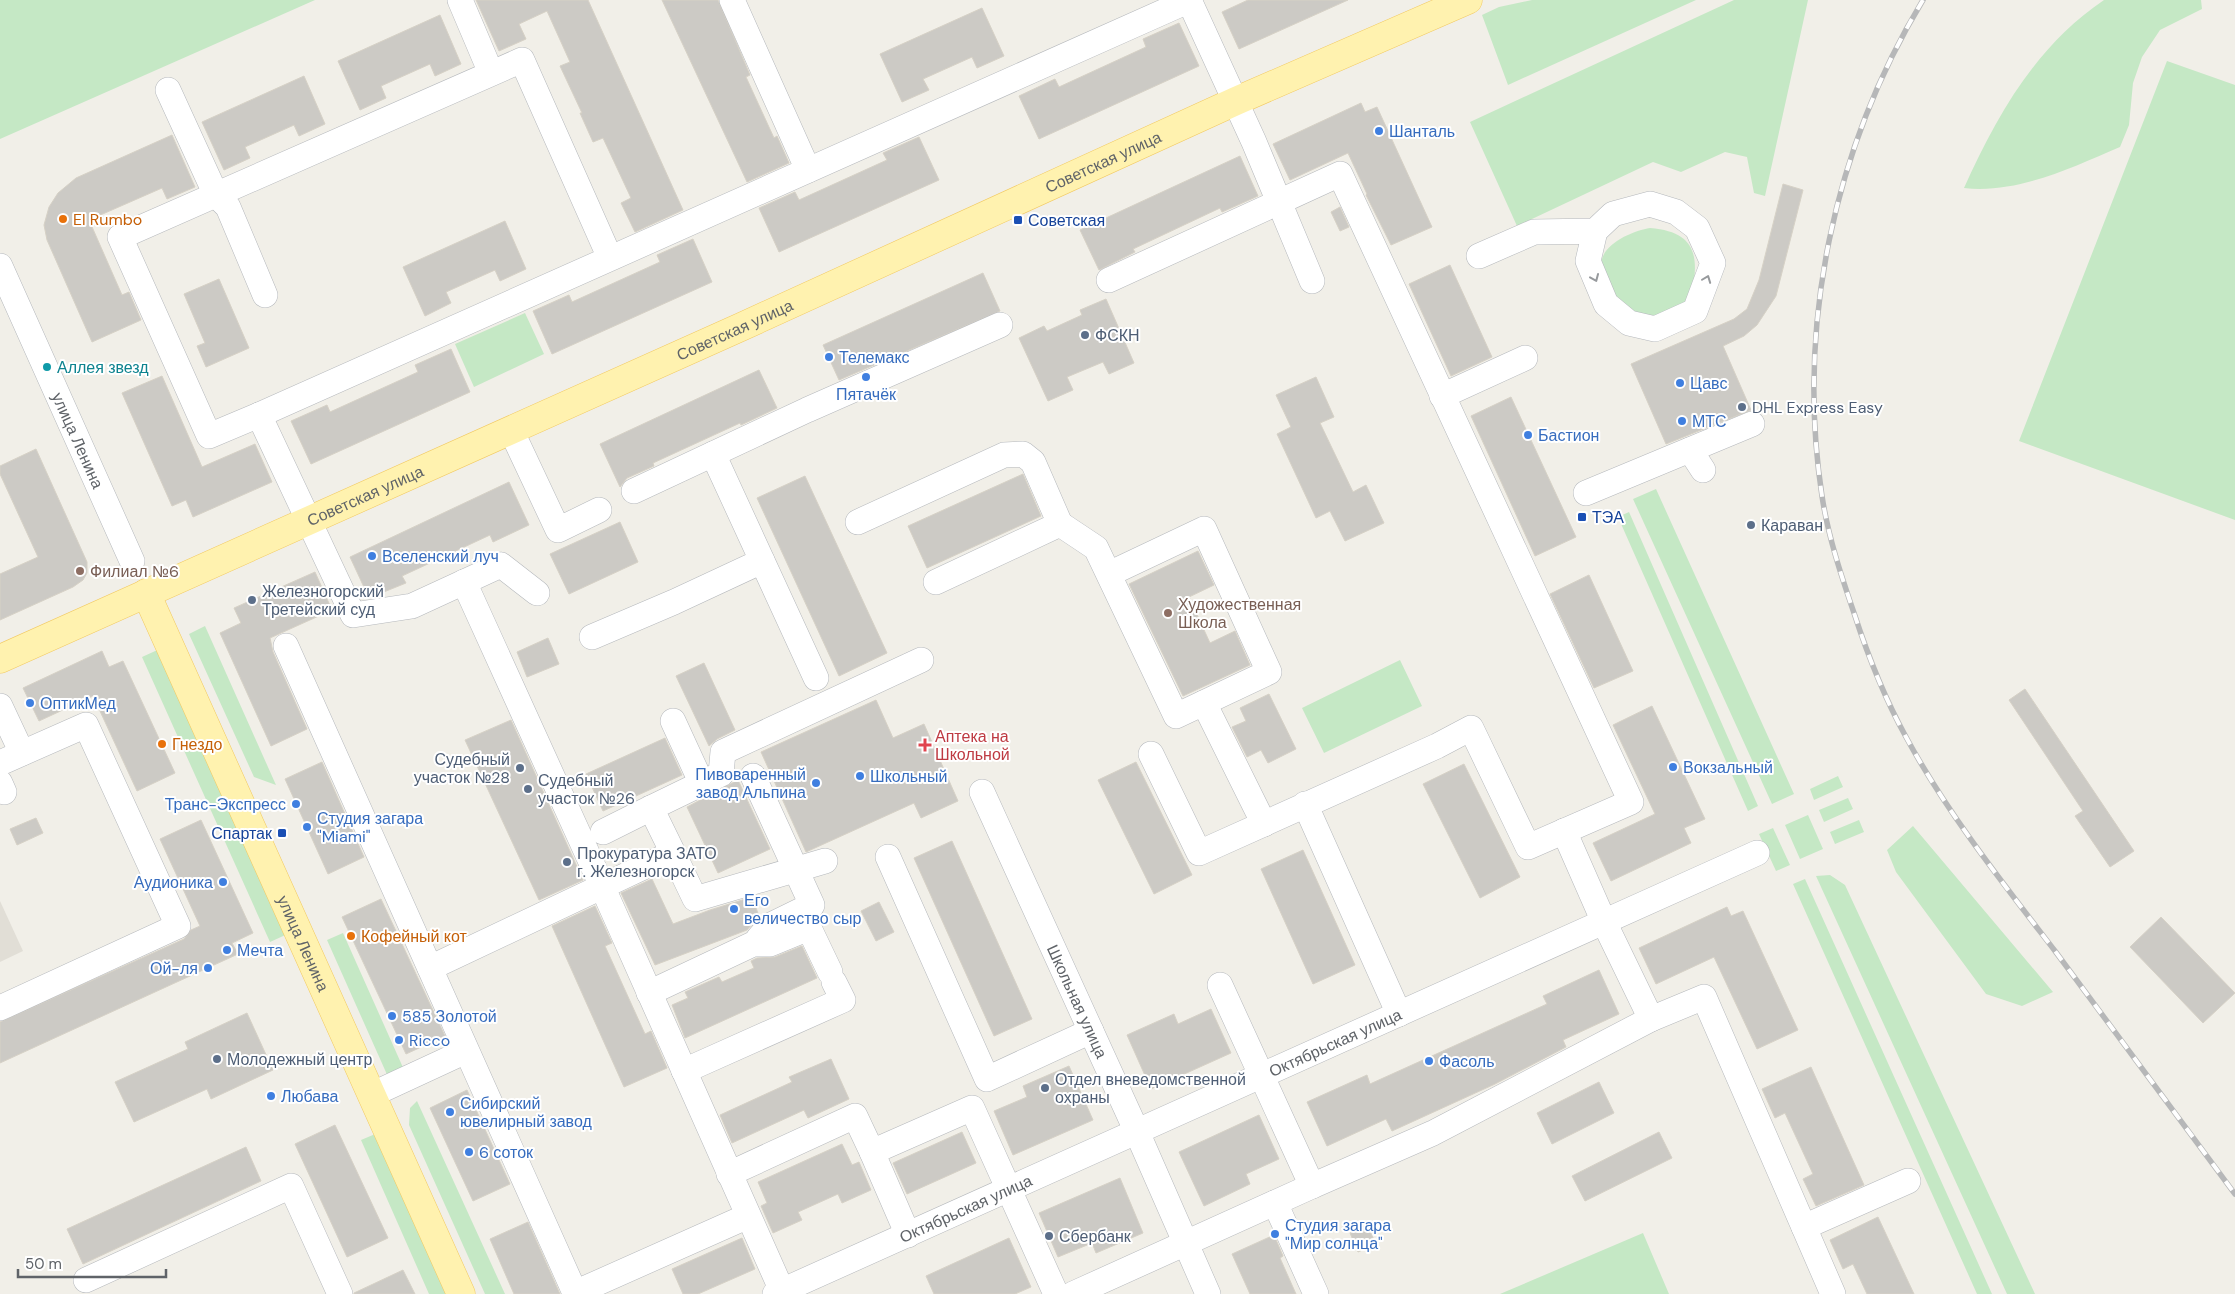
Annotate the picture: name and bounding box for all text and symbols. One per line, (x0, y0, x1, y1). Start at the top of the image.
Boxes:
place label: Шанталь (1389, 121, 1455, 142)
marker: Шанталь (1373, 125, 1385, 137)
street label: Советская улица (1042, 126, 1165, 198)
place label: El Rumbo (73, 209, 142, 230)
place label: Советская (1028, 210, 1105, 231)
marker: El Rumbo (57, 213, 69, 225)
marker: Советская (1012, 214, 1024, 226)
one-way arrow (1589, 273, 1600, 282)
one-way arrow (1701, 276, 1711, 284)
street label: Советская улица (673, 295, 796, 366)
place label: ФСКН (1095, 325, 1140, 346)
marker: ФСКН (1079, 329, 1091, 341)
place label: Телемакс (839, 347, 910, 368)
marker: Телемакс (823, 351, 835, 363)
place label: Аллея звезд (57, 357, 149, 378)
marker: Аллея звезд (41, 361, 53, 373)
marker: Пятачёк (860, 371, 872, 383)
place label: Цавс (1690, 373, 1727, 394)
marker: Цавс (1674, 377, 1686, 389)
place label: Пятачёк (836, 384, 897, 405)
street label: улица Ленина (47, 389, 108, 492)
place label: DHL Express Easy (1752, 397, 1883, 418)
marker: DHL Express Easy (1736, 401, 1748, 413)
place label: МТС (1692, 411, 1727, 432)
marker: МТС (1676, 415, 1688, 427)
place label: Бастион (1538, 425, 1599, 446)
marker: Бастион (1522, 429, 1534, 441)
street label: Советская улица (304, 461, 427, 531)
place label: ТЭА (1592, 507, 1624, 528)
marker: ТЭА (1576, 511, 1588, 523)
place label: Караван (1761, 515, 1823, 536)
marker: Караван (1745, 519, 1757, 531)
place label: Вселенский луч (382, 546, 499, 567)
marker: Вселенский луч (366, 550, 378, 562)
place label: Филиал №6 (90, 561, 179, 582)
marker: Филиал №6 (74, 565, 86, 577)
place label: Железногорский Третейский суд (262, 581, 384, 620)
marker: Железногорский Третейский суд (246, 594, 258, 606)
place label: Художественная Школа (1178, 594, 1301, 633)
marker: Художественная Школа (1162, 607, 1174, 619)
place label: ОптикМед (40, 693, 116, 714)
marker: ОптикМед (24, 697, 36, 709)
place label: Аптека на Школьной (935, 726, 1010, 765)
place label: Гнездо (172, 734, 222, 755)
marker: Гнездо (156, 738, 168, 750)
marker: Аптека на Школьной (919, 739, 931, 751)
place label: Судебный участок №28 (414, 749, 510, 788)
place label: Вокзальный (1683, 757, 1773, 778)
marker: Вокзальный (1667, 761, 1679, 773)
marker: Судебный участок №28 (514, 762, 526, 774)
place label: Пивоваренный завод Альпина (695, 764, 806, 803)
place label: Школьный (870, 766, 947, 787)
place label: Судебный участок №26 (538, 770, 635, 809)
marker: Школьный (854, 770, 866, 782)
marker: Пивоваренный завод Альпина (810, 777, 822, 789)
marker: Судебный участок №26 (522, 783, 534, 795)
place label: Транс-Экспресс (165, 794, 286, 815)
marker: Транс-Экспресс (290, 798, 302, 810)
place label: Студия загара "Miami" (317, 808, 423, 847)
marker: Студия загара "Miami" (301, 821, 313, 833)
place label: Спартак (211, 823, 273, 844)
marker: Спартак (276, 827, 288, 839)
place label: Прокуратура ЗАТО г. Железногорск (577, 843, 717, 882)
marker: Прокуратура ЗАТО г. Железногорск (561, 856, 573, 868)
place label: Аудионика (134, 872, 213, 893)
marker: Аудионика (217, 876, 229, 888)
place label: Его величество сыр (744, 890, 861, 929)
street label: улица Ленина (272, 892, 334, 995)
marker: Его величество сыр (728, 903, 740, 915)
place label: Кофейный кот (361, 926, 467, 947)
marker: Кофейный кот (345, 930, 357, 942)
place label: Мечта (237, 940, 283, 961)
street label: Школьная улица (1042, 941, 1112, 1062)
marker: Мечта (221, 944, 233, 956)
place label: Ой-ля (150, 958, 198, 979)
marker: Ой-ля (202, 962, 214, 974)
street label: Октябрьская улица (1266, 1004, 1405, 1082)
place label: 585 Золотой (402, 1006, 497, 1027)
marker: 585 Золотой (386, 1010, 398, 1022)
place label: Ricco (409, 1030, 450, 1051)
marker: Ricco (393, 1034, 405, 1046)
place label: Молодежный центр (227, 1049, 372, 1070)
place label: Фасоль (1439, 1051, 1494, 1072)
marker: Молодежный центр (211, 1053, 223, 1065)
marker: Фасоль (1423, 1055, 1435, 1067)
place label: Отдел вневедомственной охраны (1055, 1069, 1246, 1108)
marker: Отдел вневедомственной охраны (1039, 1082, 1051, 1094)
place label: Любава (281, 1086, 339, 1107)
marker: Любава (265, 1090, 277, 1102)
place label: Сибирский ювелирный завод (460, 1093, 592, 1132)
marker: Сибирский ювелирный завод (444, 1106, 456, 1118)
place label: 6 соток (479, 1142, 534, 1163)
marker: 6 соток (463, 1146, 475, 1158)
street label: Октябрьская улица (896, 1170, 1036, 1248)
place label: Студия загара "Мир солнца" (1285, 1215, 1391, 1254)
place label: Сбербанк (1059, 1226, 1132, 1247)
marker: Студия загара "Мир солнца" (1269, 1228, 1281, 1240)
marker: Сбербанк (1043, 1230, 1055, 1242)
scale bar (18, 1246, 165, 1278)
text: 50 m (25, 1254, 62, 1274)

